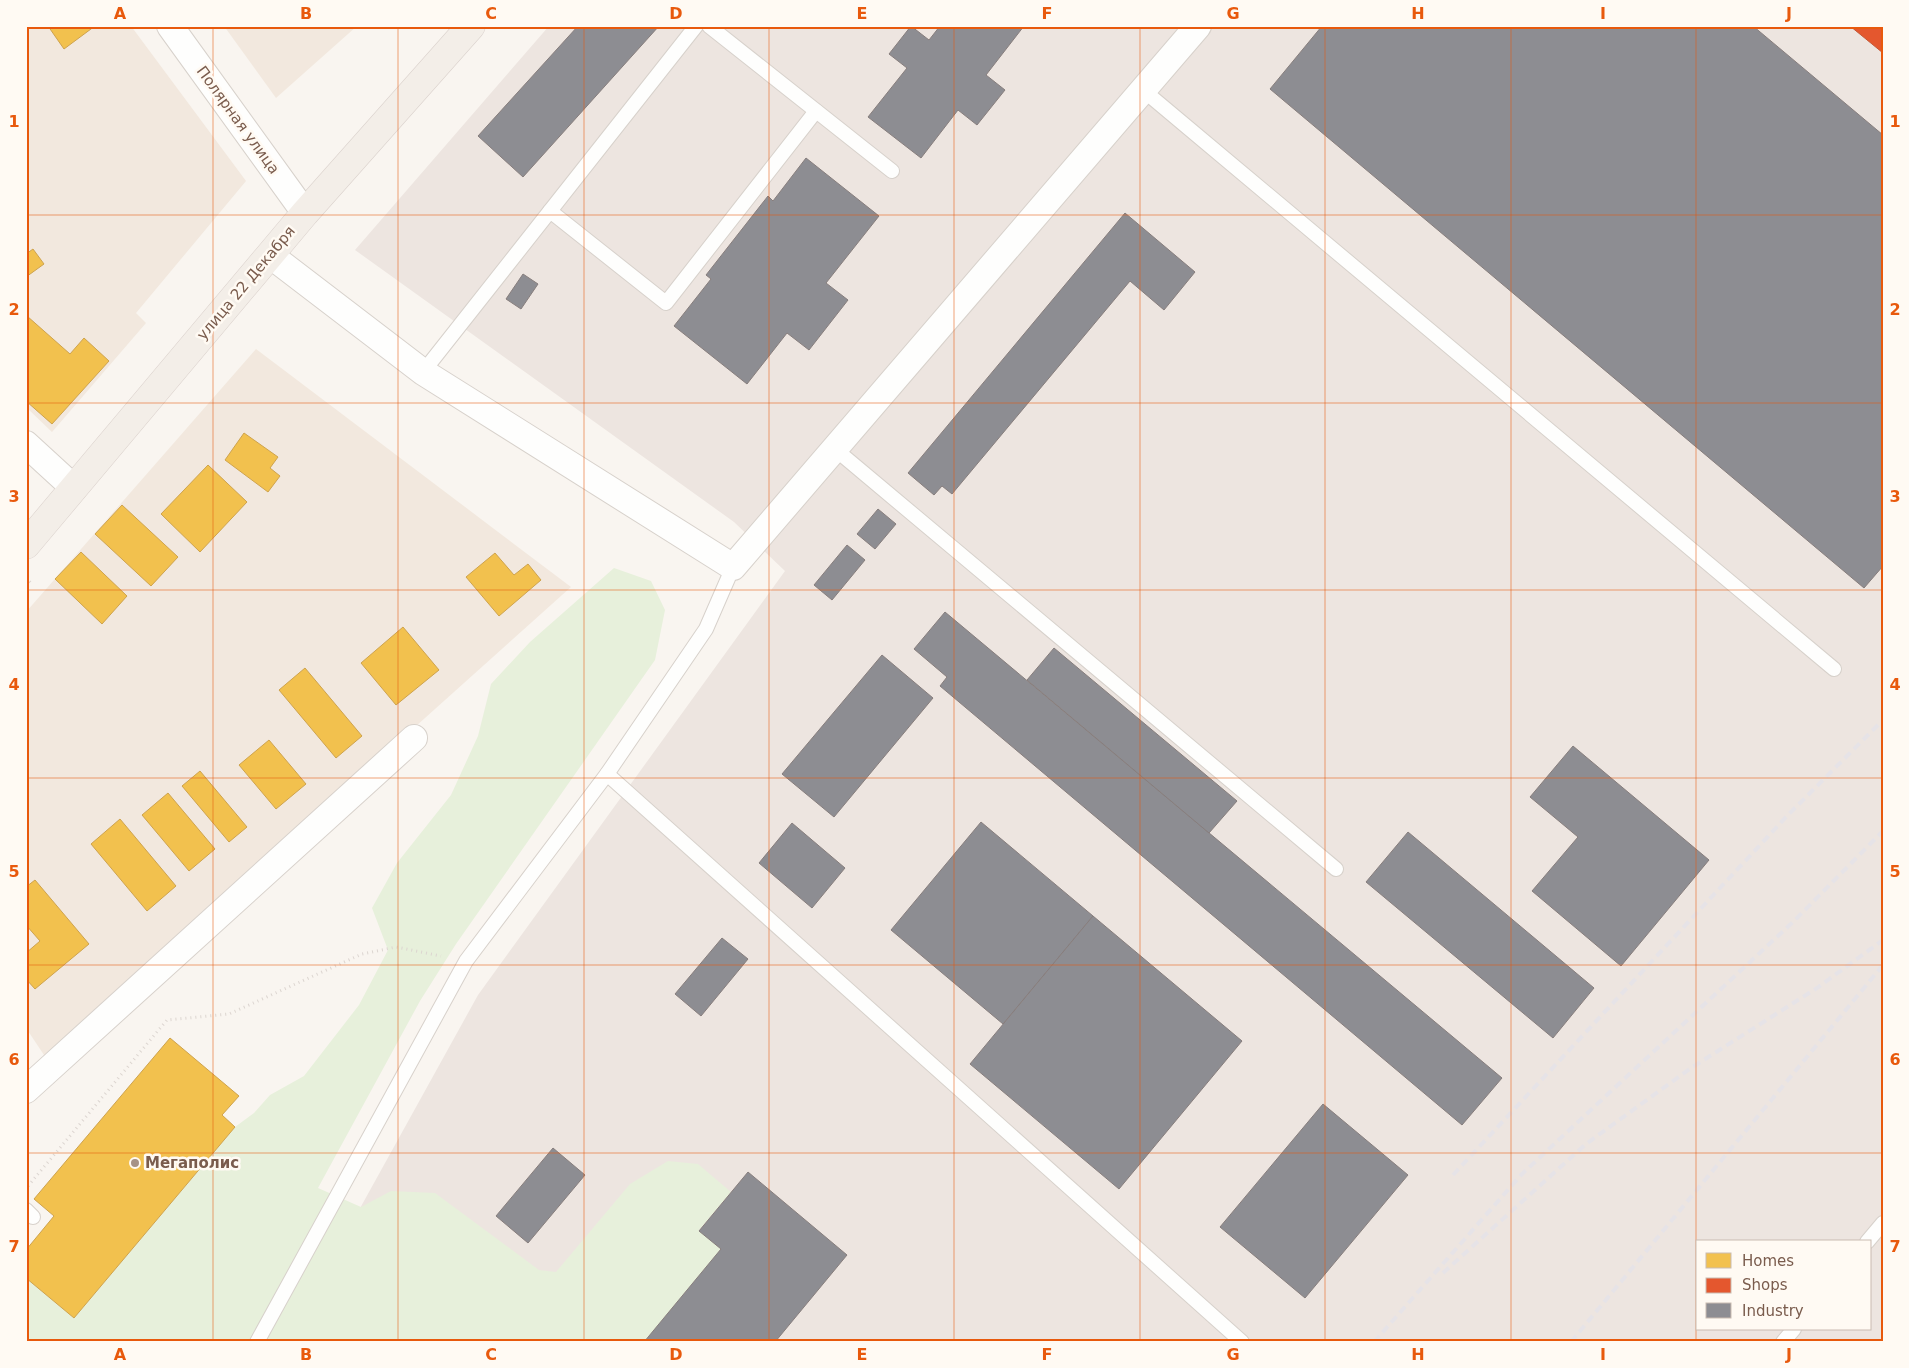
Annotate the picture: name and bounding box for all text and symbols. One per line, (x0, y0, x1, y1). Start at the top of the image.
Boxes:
text: A (114, 4, 127, 23)
text: B (300, 4, 312, 23)
text: C (485, 4, 497, 23)
text: D (669, 4, 683, 23)
text: E (857, 4, 867, 23)
text: F (1042, 4, 1052, 23)
text: G (1226, 4, 1240, 23)
text: H (1411, 4, 1425, 23)
text: I (1600, 4, 1606, 23)
text: J (1785, 4, 1792, 23)
street label: Полярная улица (193, 63, 283, 177)
text: 1 (8, 112, 20, 131)
text: 1 (1889, 112, 1901, 131)
street label: улица 22 Декабря (193, 222, 299, 344)
text: 2 (8, 300, 20, 319)
text: 2 (1889, 300, 1901, 319)
text: 3 (8, 487, 20, 506)
text: 3 (1889, 487, 1901, 506)
text: 4 (8, 675, 20, 694)
text: 4 (1889, 675, 1901, 694)
text: 5 (8, 862, 20, 881)
text: 5 (1889, 862, 1901, 881)
text: 6 (8, 1050, 20, 1069)
text: 6 (1889, 1050, 1901, 1069)
place label: Мегаполис (145, 1154, 239, 1172)
marker: Мегаполис (129, 1157, 141, 1169)
text: 7 (8, 1237, 20, 1256)
text: 7 (1889, 1237, 1901, 1256)
legend (1696, 1240, 1872, 1330)
text: Homes (1742, 1252, 1794, 1270)
text: Shops (1742, 1276, 1788, 1294)
text: Industry (1742, 1302, 1804, 1320)
text: A (114, 1345, 127, 1364)
text: B (300, 1345, 312, 1364)
text: C (485, 1345, 497, 1364)
text: D (669, 1345, 683, 1364)
text: E (857, 1345, 867, 1364)
text: F (1042, 1345, 1052, 1364)
text: G (1226, 1345, 1240, 1364)
text: H (1411, 1345, 1425, 1364)
text: I (1600, 1345, 1606, 1364)
text: J (1785, 1345, 1792, 1364)

